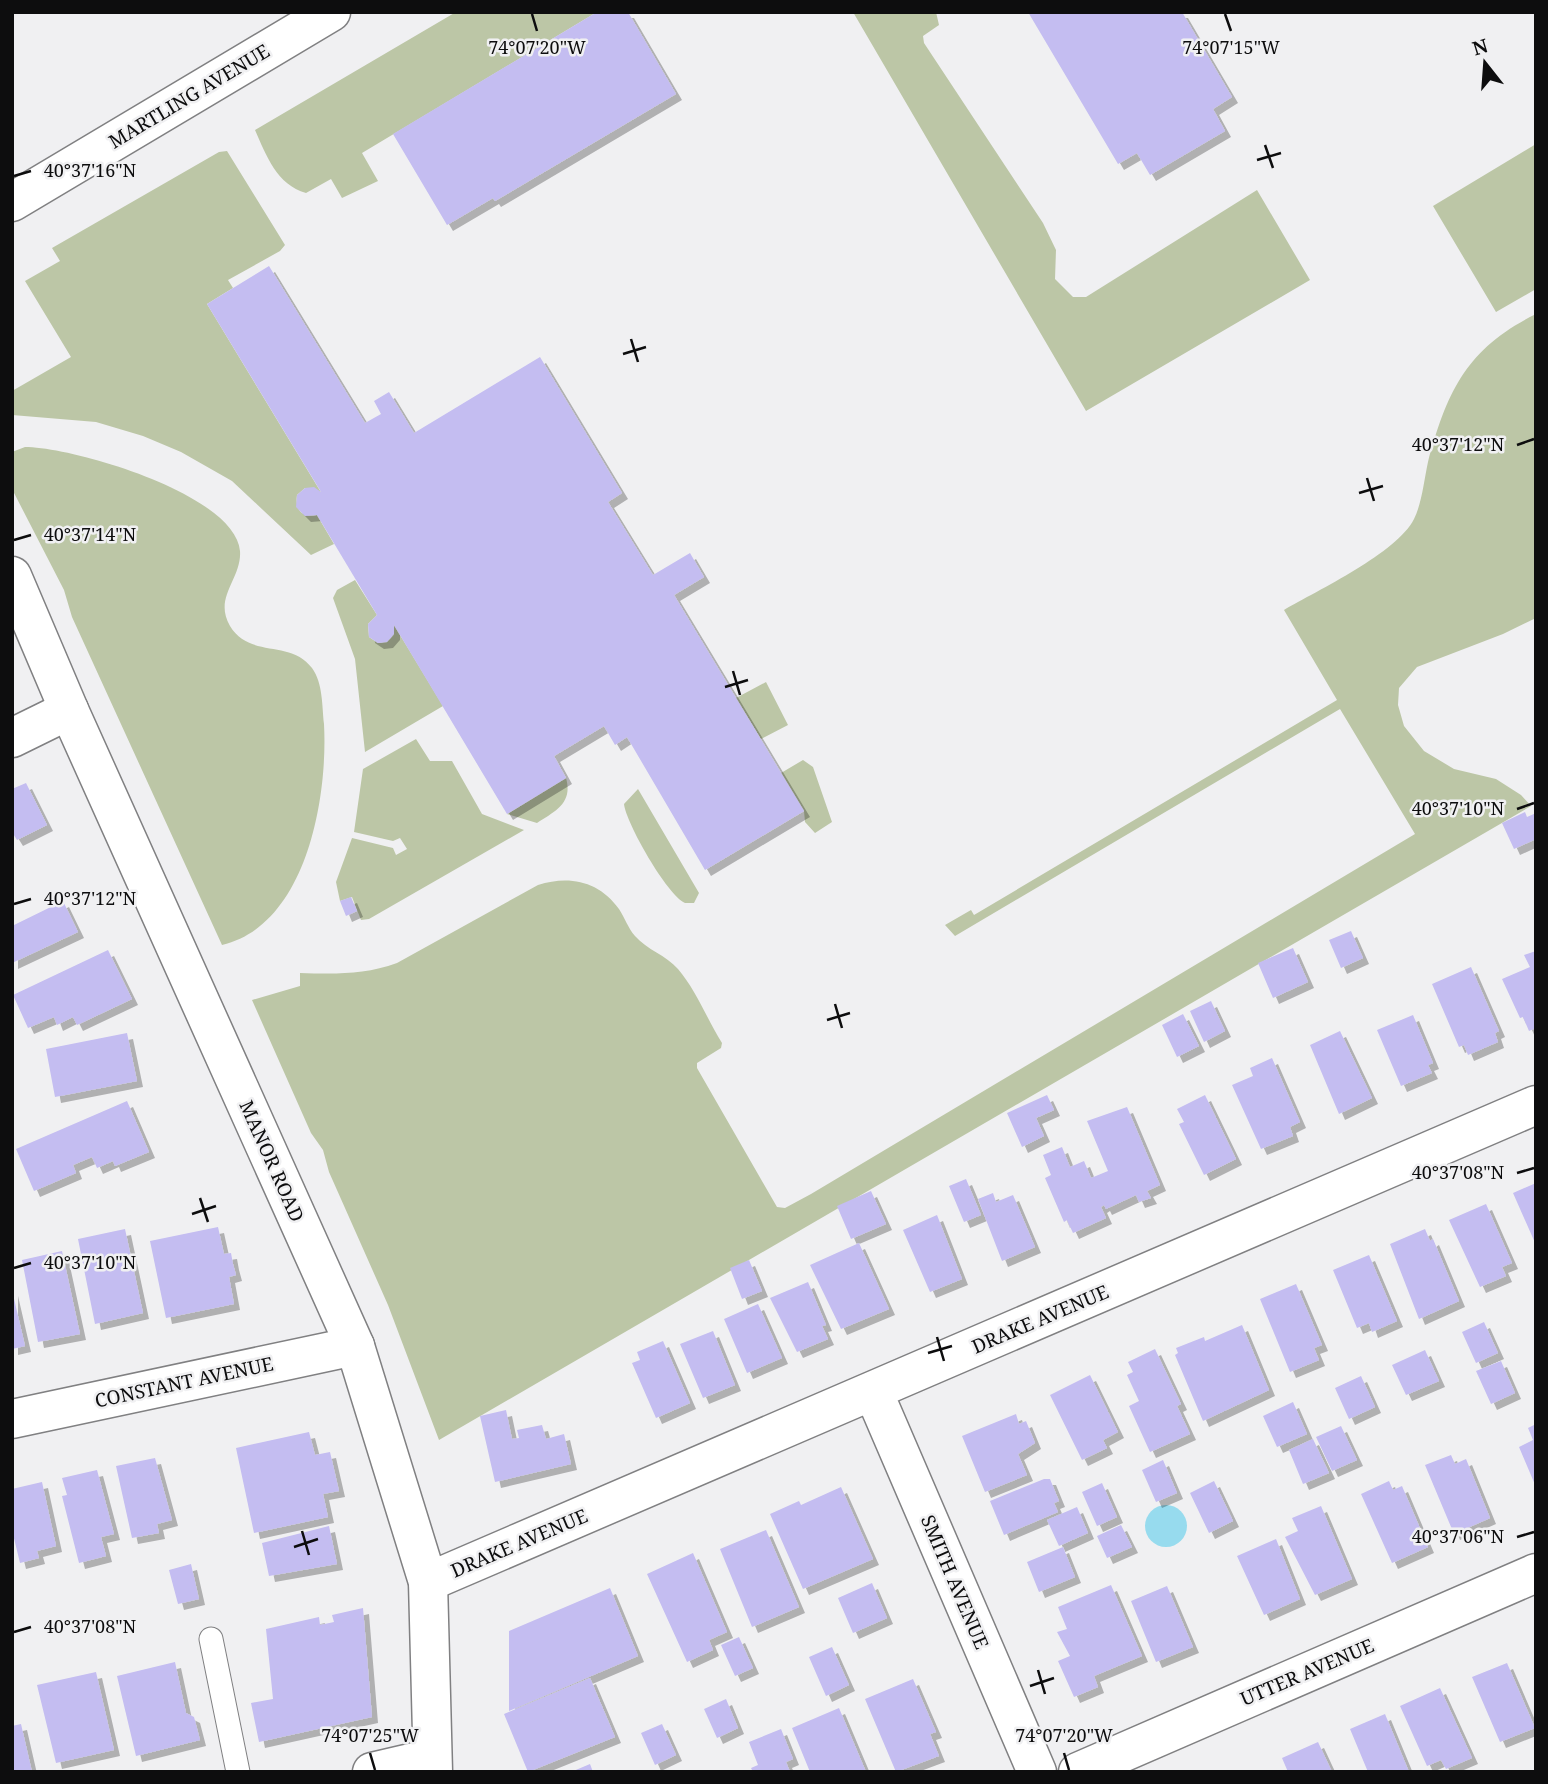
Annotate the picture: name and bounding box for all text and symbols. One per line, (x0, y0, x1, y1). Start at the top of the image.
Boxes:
north arrow (1450, 28, 1520, 98)
text: N (1469, 32, 1491, 61)
text: 74°07'20"W (488, 35, 586, 59)
text: 74°07'15"W (1182, 35, 1280, 59)
street label: MARTLING AVENUE (104, 38, 274, 154)
text: 40°37'16"N (44, 158, 137, 182)
text: 40°37'12"N (1412, 432, 1505, 456)
text: 40°37'14"N (44, 522, 137, 546)
text: 40°37'10"N (1412, 796, 1505, 820)
text: 40°37'12"N (44, 886, 137, 910)
street label: MANOR ROAD (234, 1096, 310, 1226)
text: 40°37'08"N (1412, 1160, 1505, 1184)
text: 40°37'10"N (44, 1250, 137, 1274)
street label: DRAKE AVENUE (968, 1278, 1113, 1360)
street label: CONSTANT AVENUE (92, 1350, 276, 1414)
street label: DRAKE AVENUE (447, 1502, 592, 1584)
street label: SMITH AVENUE (915, 1511, 995, 1653)
text: 40°37'06"N (1412, 1524, 1505, 1548)
text: 40°37'08"N (44, 1614, 137, 1638)
street label: UTTER AVENUE (1236, 1632, 1378, 1712)
text: 74°07'25"W (321, 1723, 419, 1747)
text: 74°07'20"W (1015, 1723, 1113, 1747)

